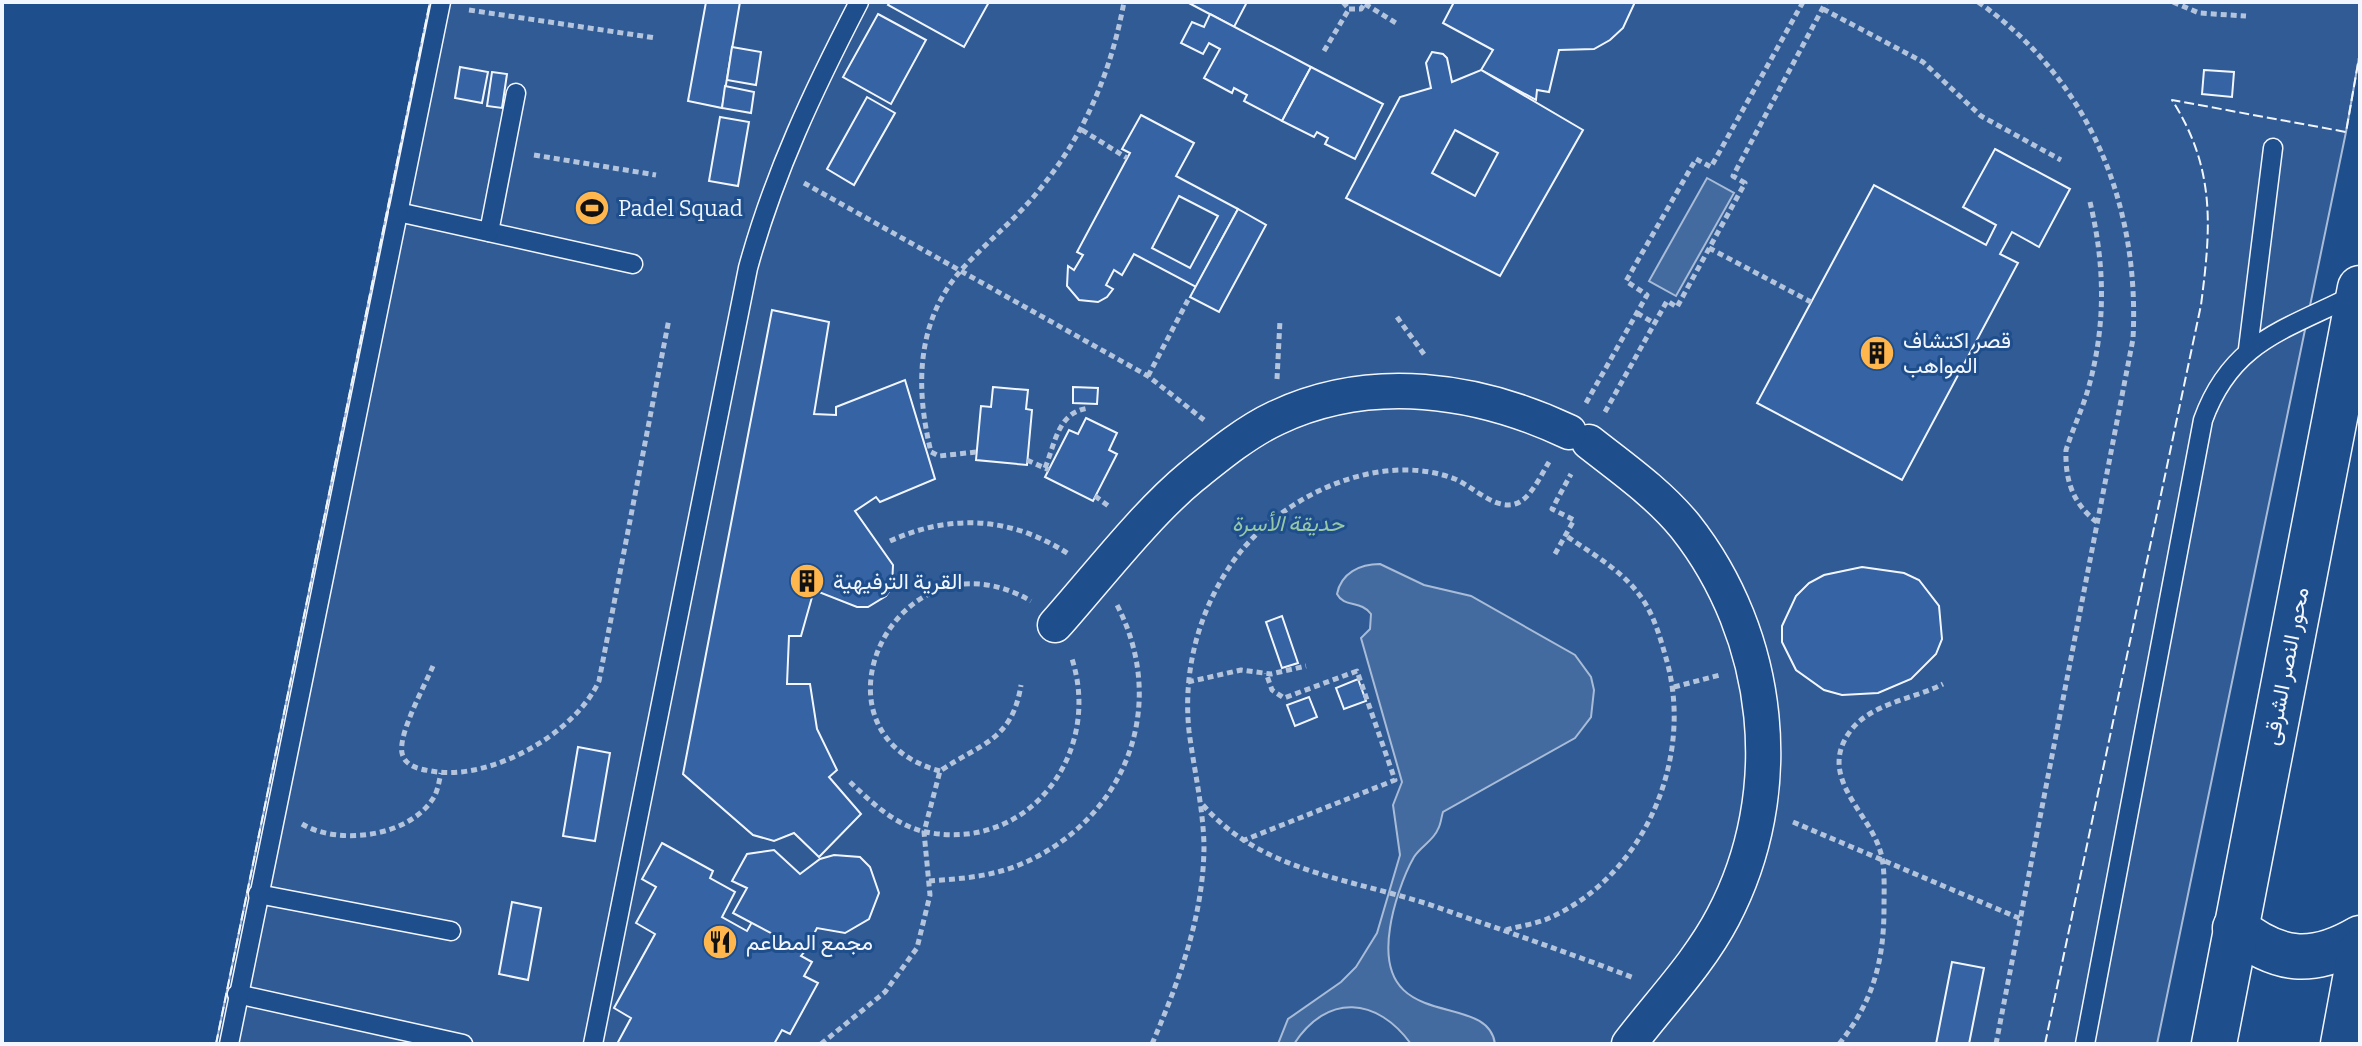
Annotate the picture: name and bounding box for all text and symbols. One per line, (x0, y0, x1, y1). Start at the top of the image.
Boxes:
sports icon: Padel Squad (573, 189, 611, 227)
place label: Padel Squad (618, 195, 743, 222)
place label: قصر اكتشاف المواهب (1903, 327, 2011, 379)
building icon: قصر اكتشاف المواهب (1858, 334, 1896, 372)
park label: حديقة الأسرة (1232, 510, 1345, 537)
building icon: القرية الترفيهية (788, 562, 826, 600)
place label: القرية الترفيهية (833, 568, 962, 595)
street label: محور النصر الشرقى (2257, 585, 2315, 747)
restaurant icon: مجمع المطاعم (701, 923, 739, 961)
place label: مجمع المطاعم (746, 929, 873, 957)

